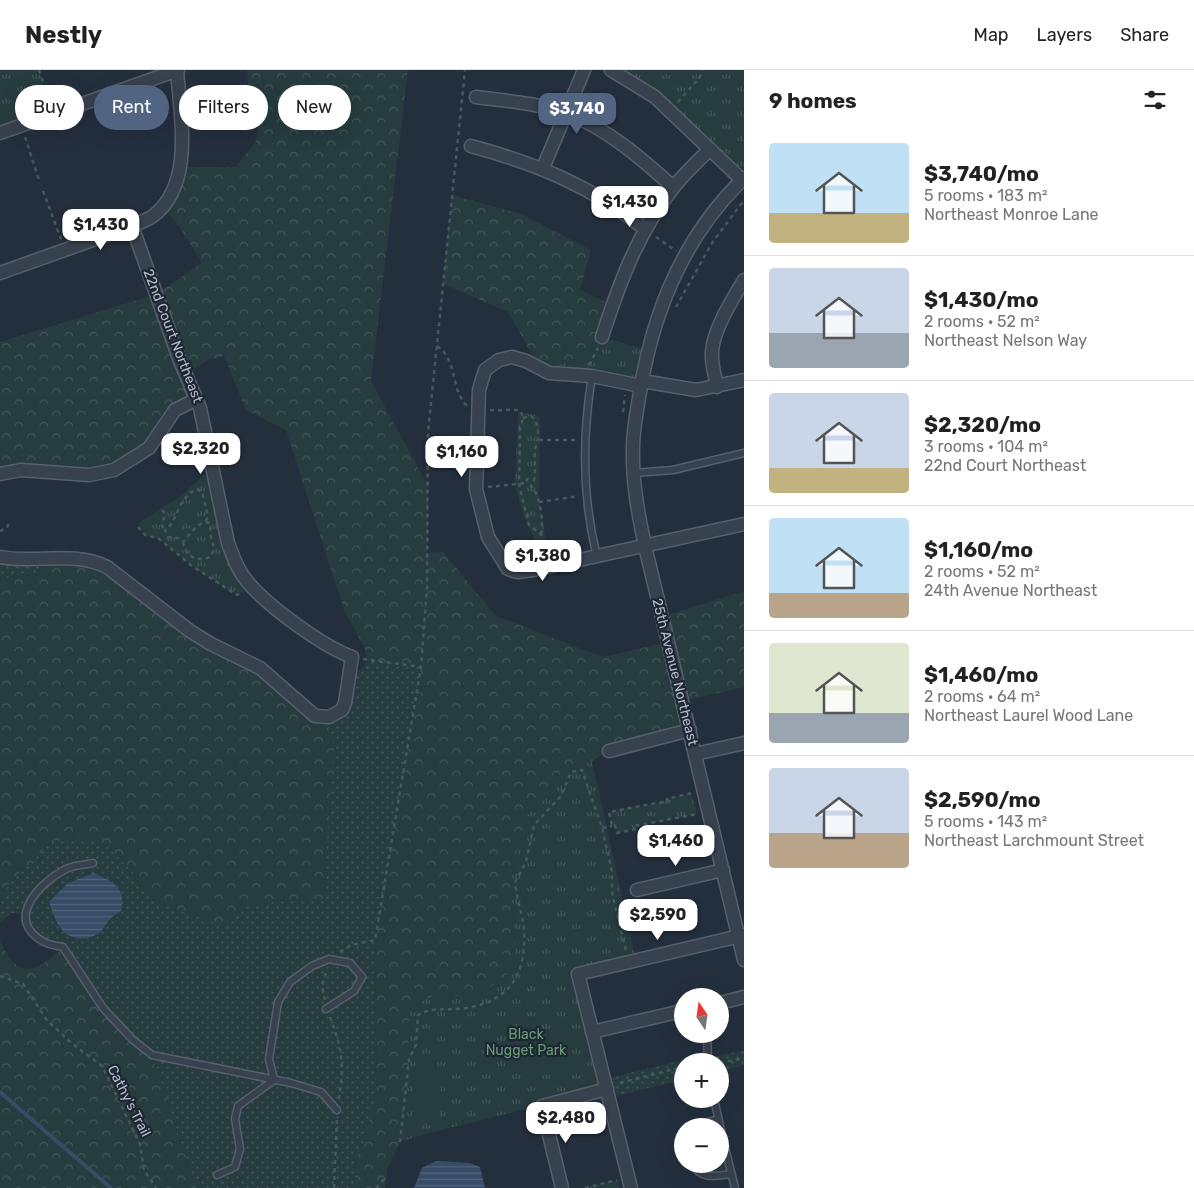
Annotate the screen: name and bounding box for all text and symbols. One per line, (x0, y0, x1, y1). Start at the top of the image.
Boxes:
text: Nestly (25, 21, 102, 49)
text: Map (974, 24, 1009, 46)
text: Layers (1037, 24, 1092, 46)
text: Share (1120, 24, 1169, 46)
chip: Buy (15, 85, 84, 130)
chip: Rent (94, 85, 169, 130)
chip: Filters (179, 85, 268, 130)
chip: New (278, 85, 351, 130)
icon: filters (1141, 86, 1169, 114)
text: 9 homes (769, 88, 857, 113)
pin: $3,740 (536, 92, 618, 135)
text: $3,740 (549, 99, 605, 118)
text: $3,740/mo (924, 161, 1039, 186)
icon: home (809, 163, 869, 223)
pin: $1,430 (589, 186, 671, 228)
text: 5 rooms · 183 m² (924, 186, 1047, 205)
text: $1,430 (602, 192, 658, 211)
text: Northeast Monroe Lane (924, 205, 1099, 224)
pin: $1,430 (60, 208, 142, 251)
text: $1,430 (73, 215, 129, 234)
street label: 22nd Court Northeast (140, 267, 207, 406)
text: $1,430/mo (924, 287, 1038, 312)
icon: home (809, 288, 869, 348)
text: 2 rooms · 52 m² (924, 312, 1040, 331)
text: Northeast Nelson Way (924, 331, 1087, 350)
text: $2,320/mo (924, 412, 1041, 437)
icon: home (809, 413, 869, 473)
pin: $2,320 (160, 432, 242, 475)
pin: $1,160 (421, 436, 503, 478)
text: 3 rooms · 104 m² (924, 437, 1048, 456)
text: $2,320 (172, 439, 230, 458)
text: $1,160 (436, 442, 488, 461)
text: 22nd Court Northeast (924, 456, 1086, 475)
text: $1,160/mo (924, 537, 1033, 562)
icon: home (809, 538, 869, 598)
pin: $1,380 (502, 540, 584, 582)
text: $1,380 (515, 546, 571, 565)
text: 2 rooms · 52 m² (924, 562, 1040, 581)
text: 24th Avenue Northeast (924, 581, 1097, 600)
street label: 25th Avenue Northeast (648, 597, 702, 748)
text: $1,460/mo (924, 662, 1038, 687)
icon: home (809, 663, 869, 723)
text: 2 rooms · 64 m² (924, 687, 1040, 706)
text: Northeast Laurel Wood Lane (924, 706, 1133, 725)
text: $2,590/mo (924, 787, 1041, 812)
icon: home (809, 788, 869, 848)
text: 5 rooms · 143 m² (924, 812, 1047, 831)
pin: $1,460 (635, 824, 717, 867)
text: $1,460 (648, 831, 704, 850)
text: Northeast Larchmount Street (924, 831, 1144, 850)
pin: $2,590 (617, 898, 699, 941)
text: $2,590 (629, 905, 687, 924)
north arrow (674, 988, 729, 1042)
map controls (674, 988, 729, 1173)
park label: Black Nugget Park (486, 1026, 567, 1059)
button: + (674, 1053, 729, 1108)
street label: Cathy's Trail (104, 1062, 154, 1140)
pin: $2,480 (525, 1102, 607, 1144)
text: $2,480 (537, 1108, 595, 1127)
button: − (674, 1118, 729, 1173)

